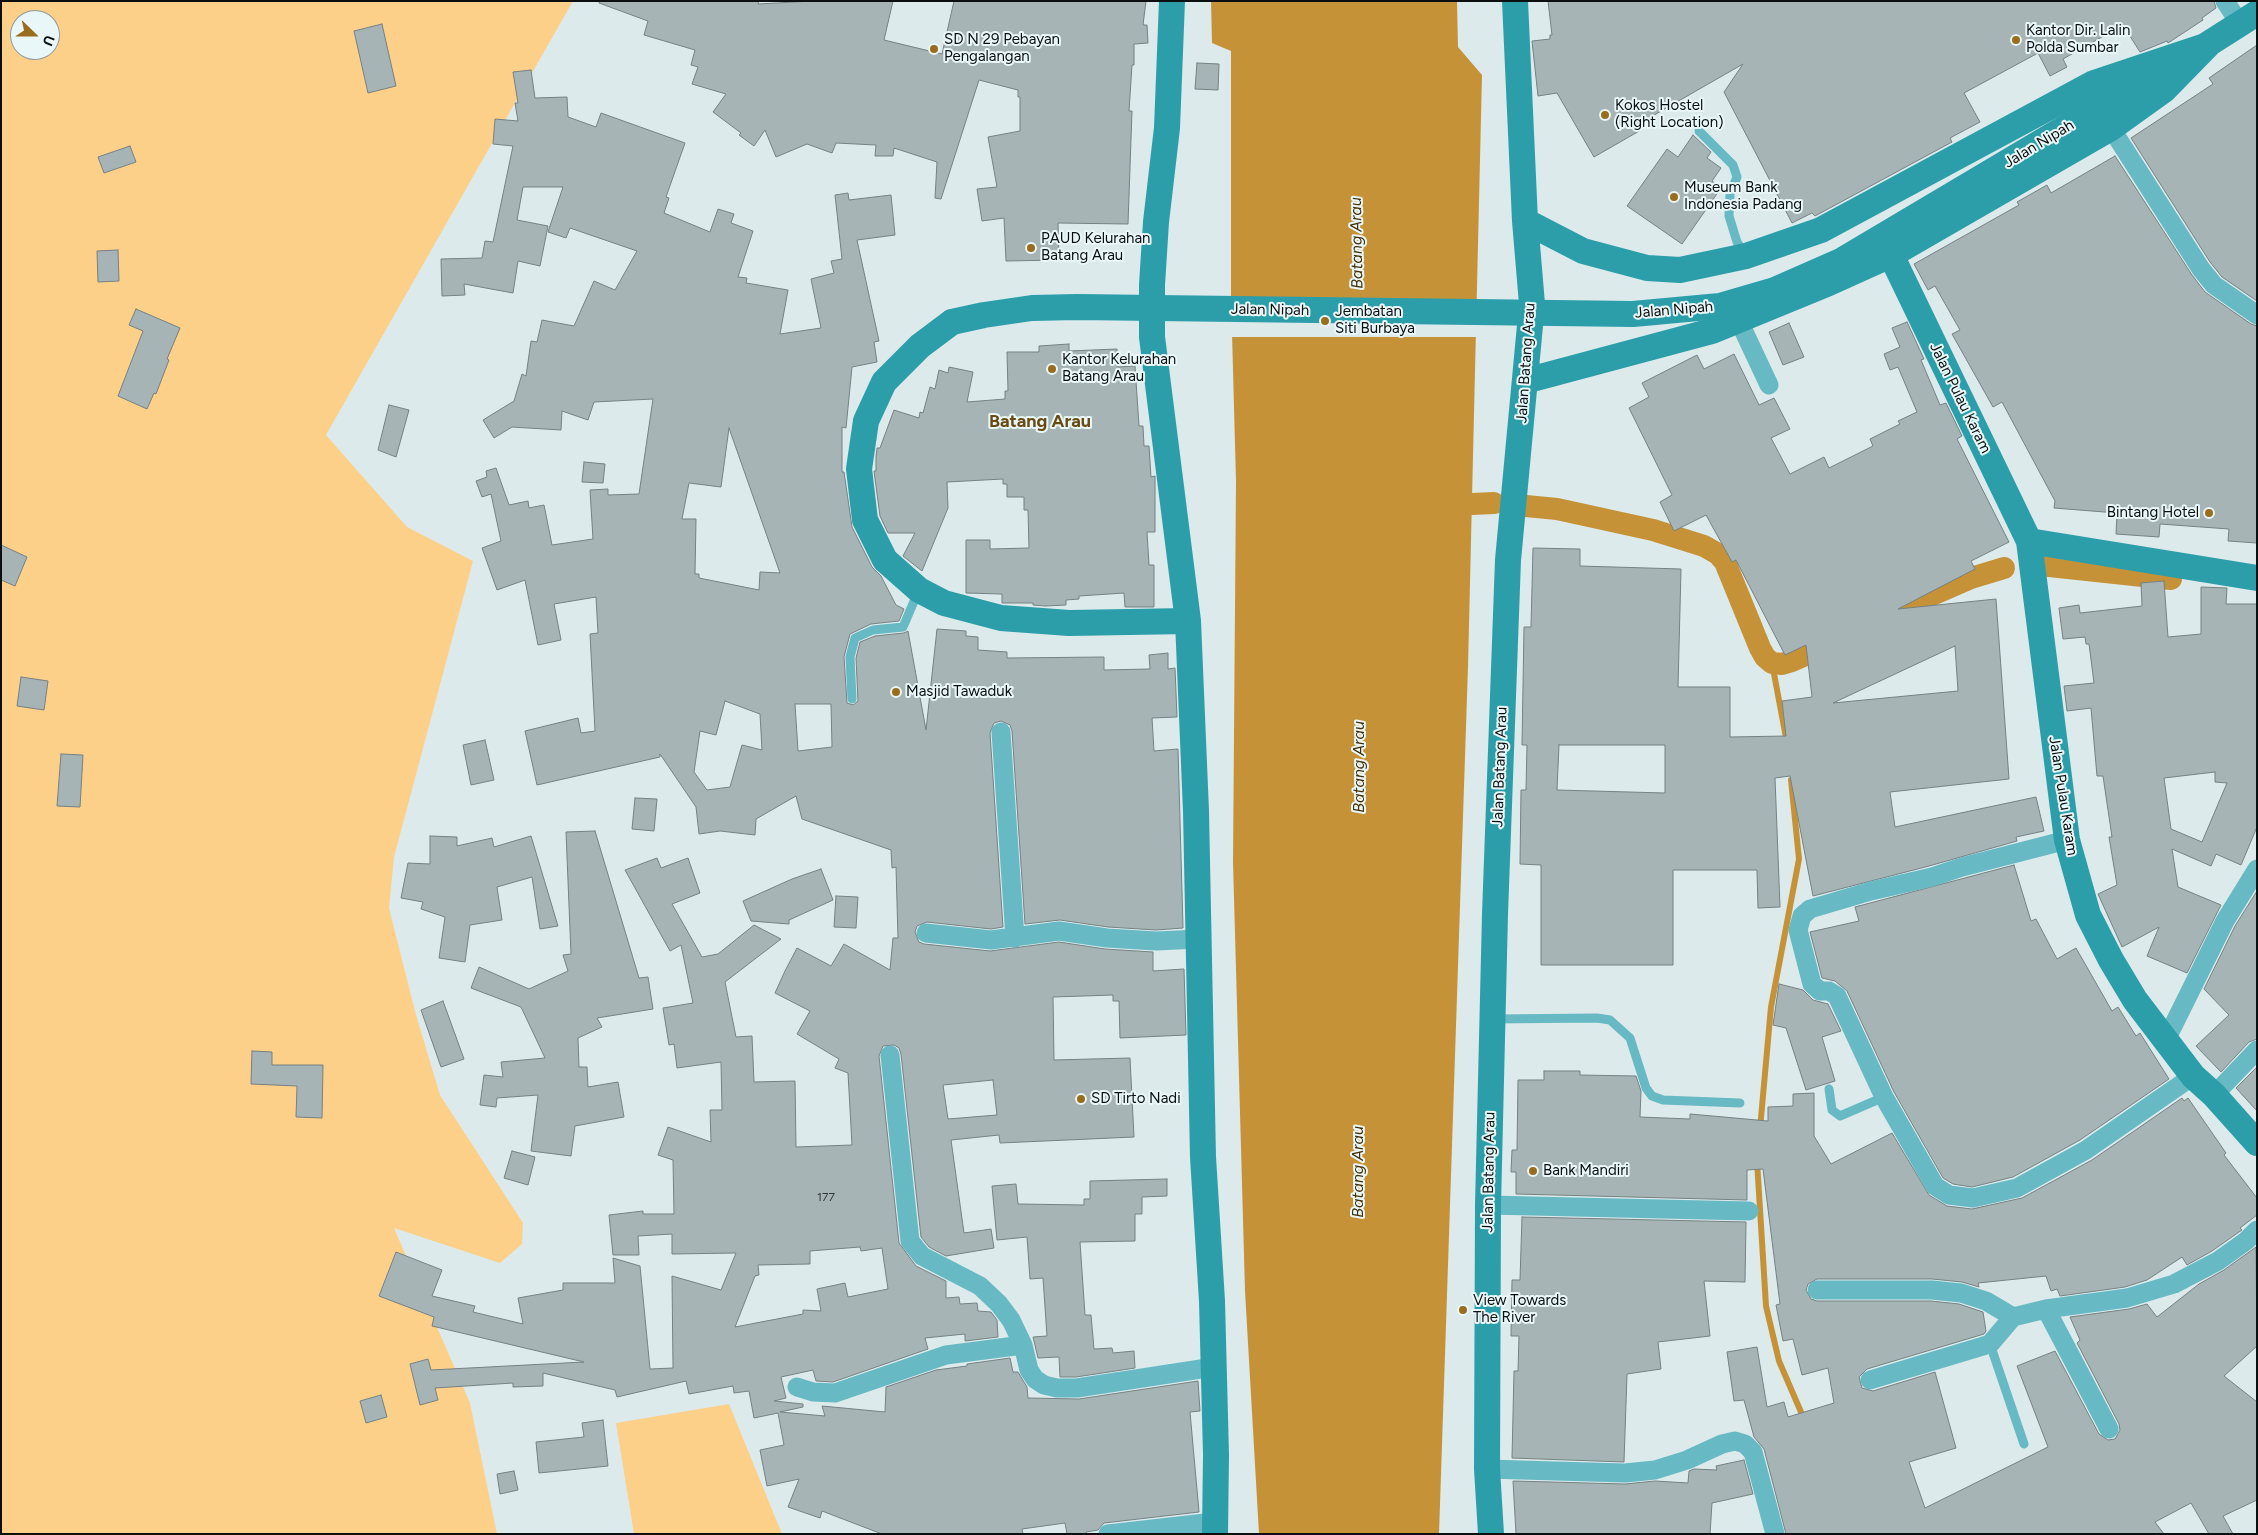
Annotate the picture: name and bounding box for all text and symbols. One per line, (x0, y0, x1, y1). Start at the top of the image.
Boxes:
north arrow (10, 10, 60, 60)
place label: Kantor Dir. Lalin Polda Sumbar (2026, 22, 2130, 57)
place label: SD N 29 Pebayan Pengalangan (944, 31, 1060, 66)
text: U (39, 33, 58, 48)
marker: Kantor Dir. Lalin Polda Sumbar (2010, 34, 2022, 46)
marker: SD N 29 Pebayan Pengalangan (928, 43, 940, 55)
place label: Kokos Hostel (Right Location) (1615, 97, 1723, 132)
marker: Kokos Hostel (Right Location) (1599, 109, 1611, 121)
street label: Jalan Nipah (2001, 116, 2077, 172)
place label: Museum Bank Indonesia Padang (1684, 179, 1802, 214)
marker: Museum Bank Indonesia Padang (1668, 191, 1680, 203)
water label: Batang Arau (1347, 197, 1367, 289)
place label: PAUD Kelurahan Batang Arau (1041, 230, 1150, 265)
marker: PAUD Kelurahan Batang Arau (1025, 242, 1037, 254)
street label: Jalan Nipah (1634, 298, 1714, 322)
street label: Jalan Nipah (1231, 300, 1309, 320)
street label: Jalan Batang Arau (1513, 302, 1539, 424)
place label: Jembatan Siti Burbaya (1335, 303, 1415, 338)
marker: Jembatan Siti Burbaya (1319, 315, 1331, 327)
street label: Jalan Pulau Karam (1925, 340, 1995, 456)
place label: Kantor Kelurahan Batang Arau (1062, 351, 1176, 386)
marker: Kantor Kelurahan Batang Arau (1046, 363, 1058, 375)
district label: Batang Arau (989, 411, 1091, 433)
place label: Bintang Hotel (2107, 504, 2199, 522)
marker: Bintang Hotel (2203, 507, 2215, 519)
place label: Masjid Tawaduk (906, 683, 1012, 701)
marker: Masjid Tawaduk (890, 686, 902, 698)
street label: Jalan Batang Arau (1489, 706, 1511, 828)
water label: Batang Arau (1349, 721, 1369, 813)
street label: Jalan Pulau Karam (2045, 735, 2081, 857)
place label: SD Tirto Nadi (1091, 1090, 1181, 1108)
marker: SD Tirto Nadi (1075, 1093, 1087, 1105)
street label: Jalan Batang Arau (1479, 1112, 1499, 1232)
water label: Batang Arau (1348, 1126, 1368, 1218)
place label: Bank Mandiri (1543, 1162, 1629, 1180)
marker: Bank Mandiri (1527, 1165, 1539, 1177)
house number: 177 (817, 1190, 835, 1204)
place label: View Towards The River (1473, 1292, 1566, 1327)
marker: View Towards The River (1457, 1304, 1469, 1316)

